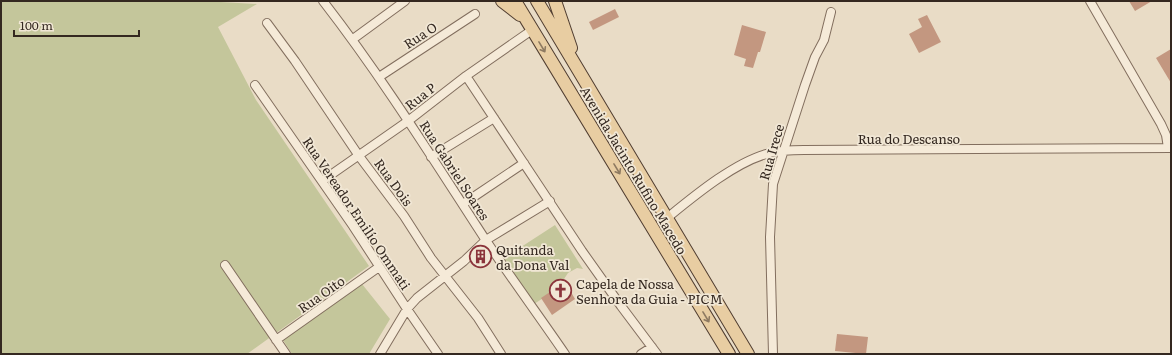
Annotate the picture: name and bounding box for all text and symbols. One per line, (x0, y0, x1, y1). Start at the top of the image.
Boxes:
scale bar (14, 12, 139, 38)
text: 100 m (20, 16, 53, 34)
street label: Rua O (399, 17, 441, 53)
one-way arrow (539, 41, 547, 53)
street label: Rua P (401, 78, 440, 114)
street label: Avenida Jacinto Rufino Macedo (576, 82, 692, 258)
street label: Rua Gabriel Soares (416, 116, 494, 224)
street label: Rua Irece (754, 121, 788, 182)
street label: Rua do Descanso (858, 129, 961, 148)
street label: Rua Vereador Emilío Ommati (299, 133, 416, 294)
street label: Rua Dois (370, 154, 418, 210)
one-way arrow (614, 163, 622, 175)
place label: Quitanda da Dona Val (496, 240, 570, 274)
building icon: Quitanda da Dona Val (468, 243, 494, 269)
street label: Rua Oito (294, 271, 349, 317)
place label: Capela de Nossa Senhora da Guia - PICM (576, 274, 723, 308)
church icon: Capela de Nossa Senhora da Guia - PICM (548, 277, 574, 303)
one-way arrow (703, 311, 711, 323)

